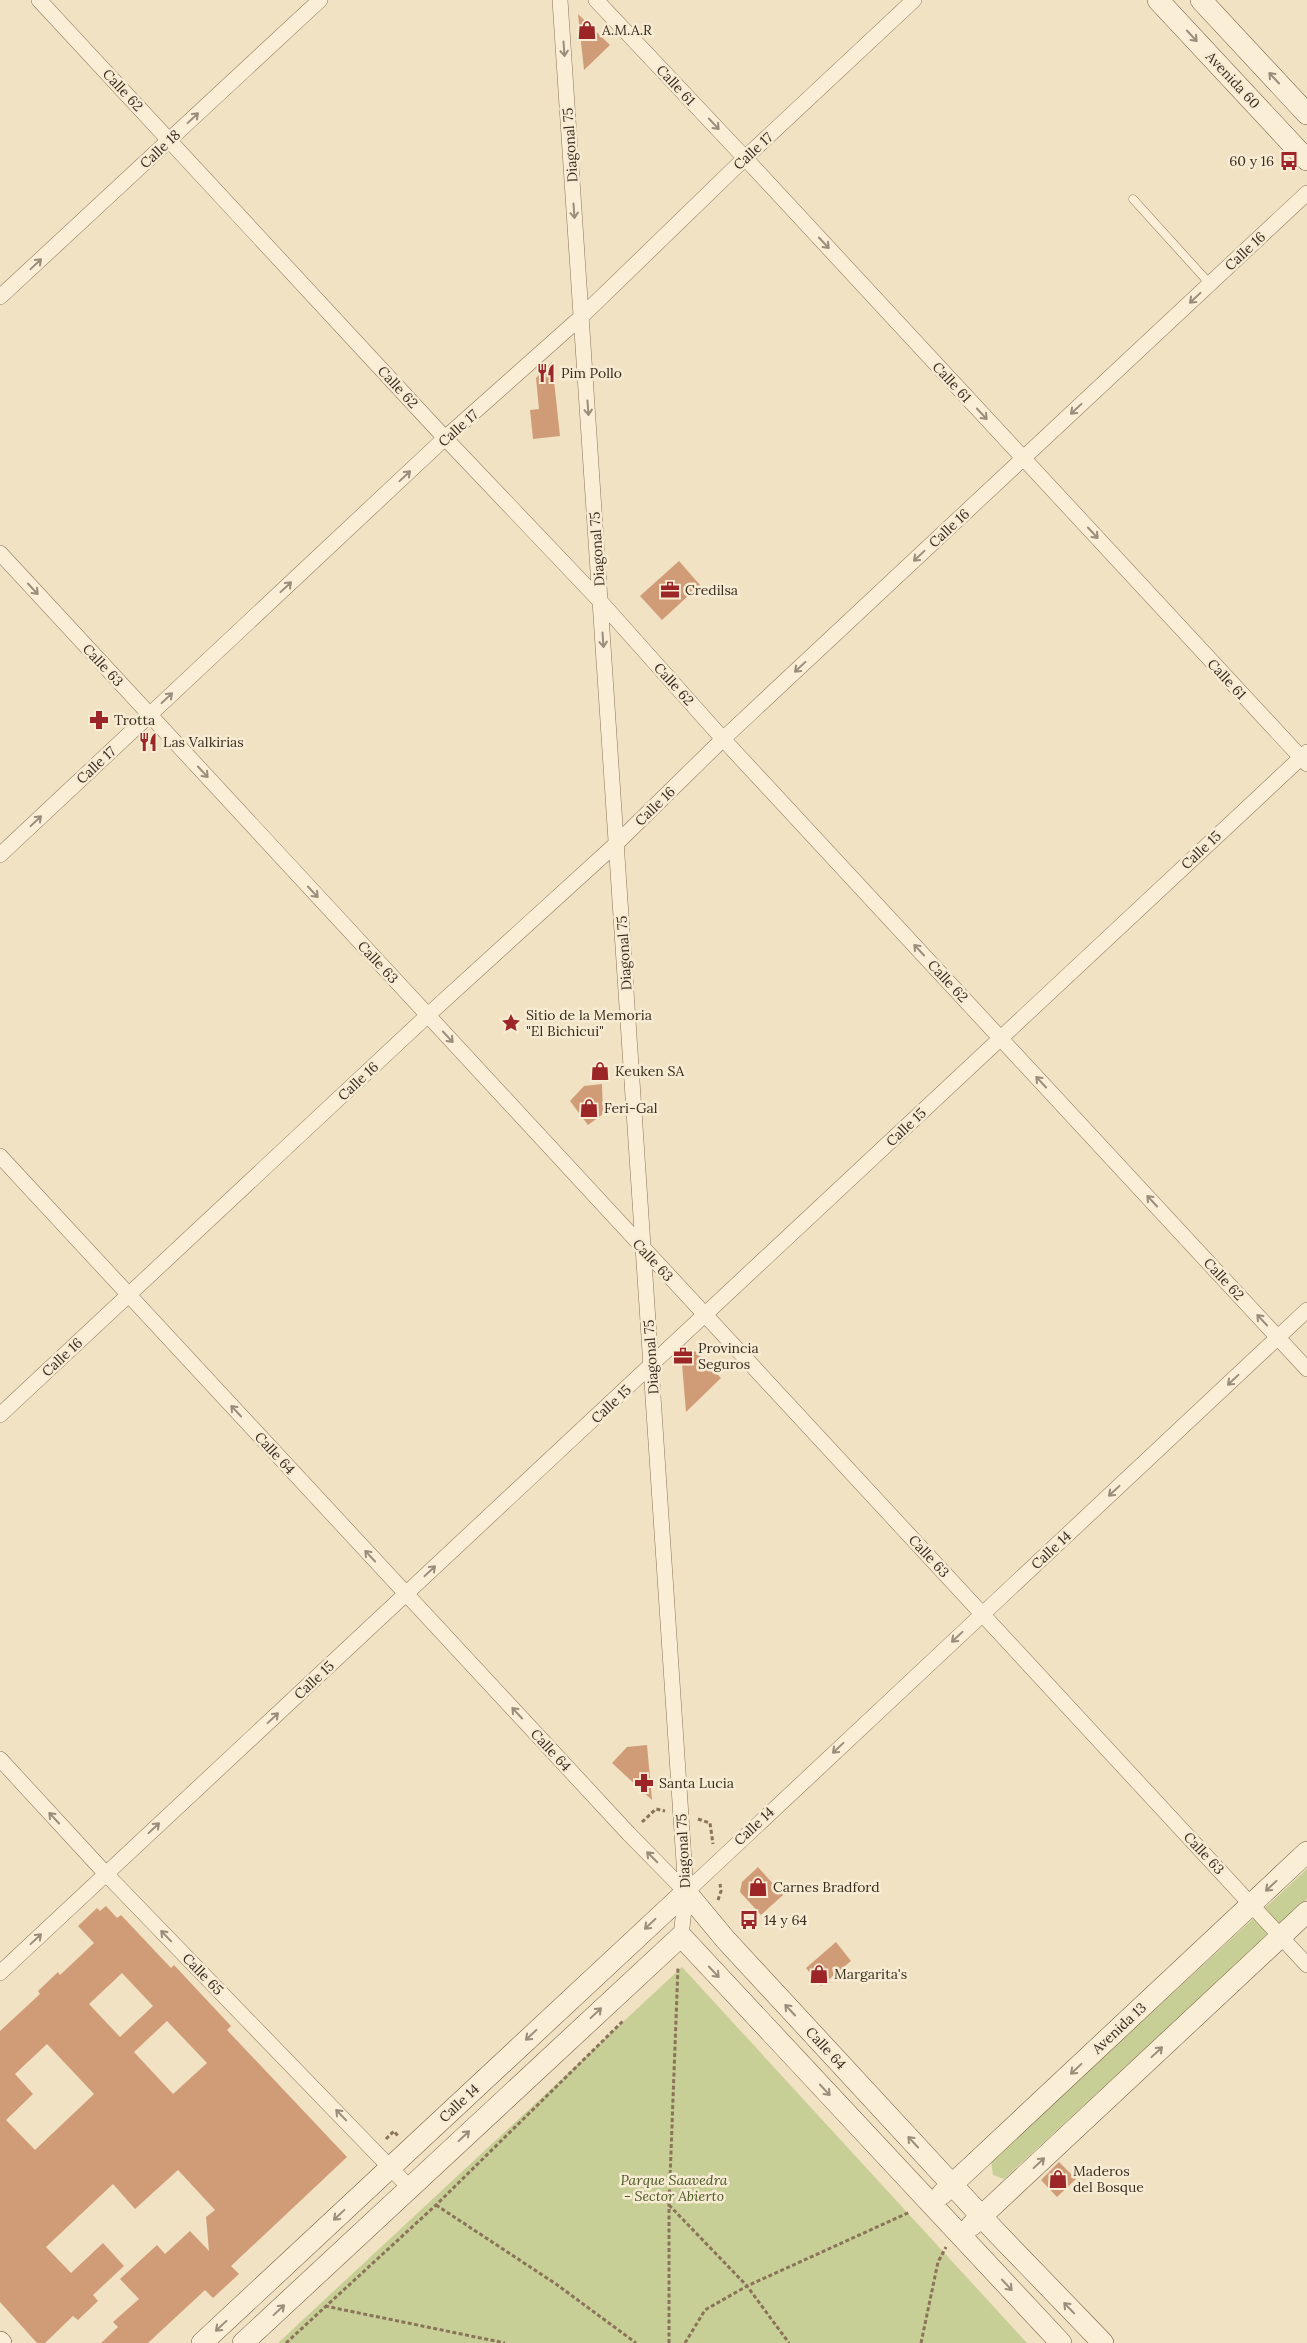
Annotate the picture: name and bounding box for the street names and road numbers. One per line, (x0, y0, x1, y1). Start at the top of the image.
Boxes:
street label: Avenida 60 (1201, 47, 1264, 112)
street label: Calle 61 (653, 61, 699, 109)
street label: Calle 62 (99, 65, 147, 115)
street label: Diagonal 75 (558, 107, 582, 183)
street label: Calle 18 (136, 126, 184, 172)
street label: Calle 17 (730, 128, 777, 174)
street label: Calle 16 (1221, 228, 1269, 274)
street label: Calle 61 (929, 358, 975, 406)
street label: Calle 62 (374, 362, 422, 412)
street label: Calle 17 (434, 405, 482, 451)
street label: Calle 16 (925, 505, 973, 551)
street label: Diagonal 75 (585, 511, 609, 587)
street label: Calle 63 (79, 640, 127, 690)
street label: Calle 61 (1204, 655, 1250, 703)
street label: Calle 62 (650, 659, 698, 709)
street label: Calle 17 (73, 742, 120, 788)
street label: Calle 16 (631, 782, 679, 830)
street label: Calle 15 (1177, 827, 1225, 873)
street label: Diagonal 75 (612, 915, 636, 991)
street label: Calle 63 (354, 937, 402, 987)
street label: Calle 62 (924, 956, 972, 1006)
street label: Calle 16 (334, 1058, 382, 1104)
street label: Calle 15 (882, 1104, 930, 1150)
street label: Calle 63 (629, 1235, 677, 1285)
street label: Calle 62 (1200, 1254, 1248, 1304)
street label: Diagonal 75 (639, 1319, 663, 1395)
street label: Calle 16 (38, 1334, 86, 1380)
street label: Calle 15 (587, 1381, 635, 1427)
street label: Calle 64 (251, 1428, 299, 1478)
street label: Calle 14 (1027, 1527, 1075, 1573)
street label: Calle 63 (905, 1531, 953, 1581)
street label: Calle 15 (290, 1657, 338, 1703)
street label: Calle 64 (527, 1725, 575, 1775)
street label: Calle 14 (730, 1803, 778, 1849)
street label: Diagonal 75 (672, 1813, 694, 1889)
street label: Calle 63 (1180, 1828, 1228, 1878)
street label: Calle 65 (179, 1949, 227, 1999)
street label: Avenida 13 (1087, 1998, 1150, 2058)
street label: Calle 64 (802, 2023, 850, 2073)
street label: Calle 14 (435, 2080, 483, 2126)

